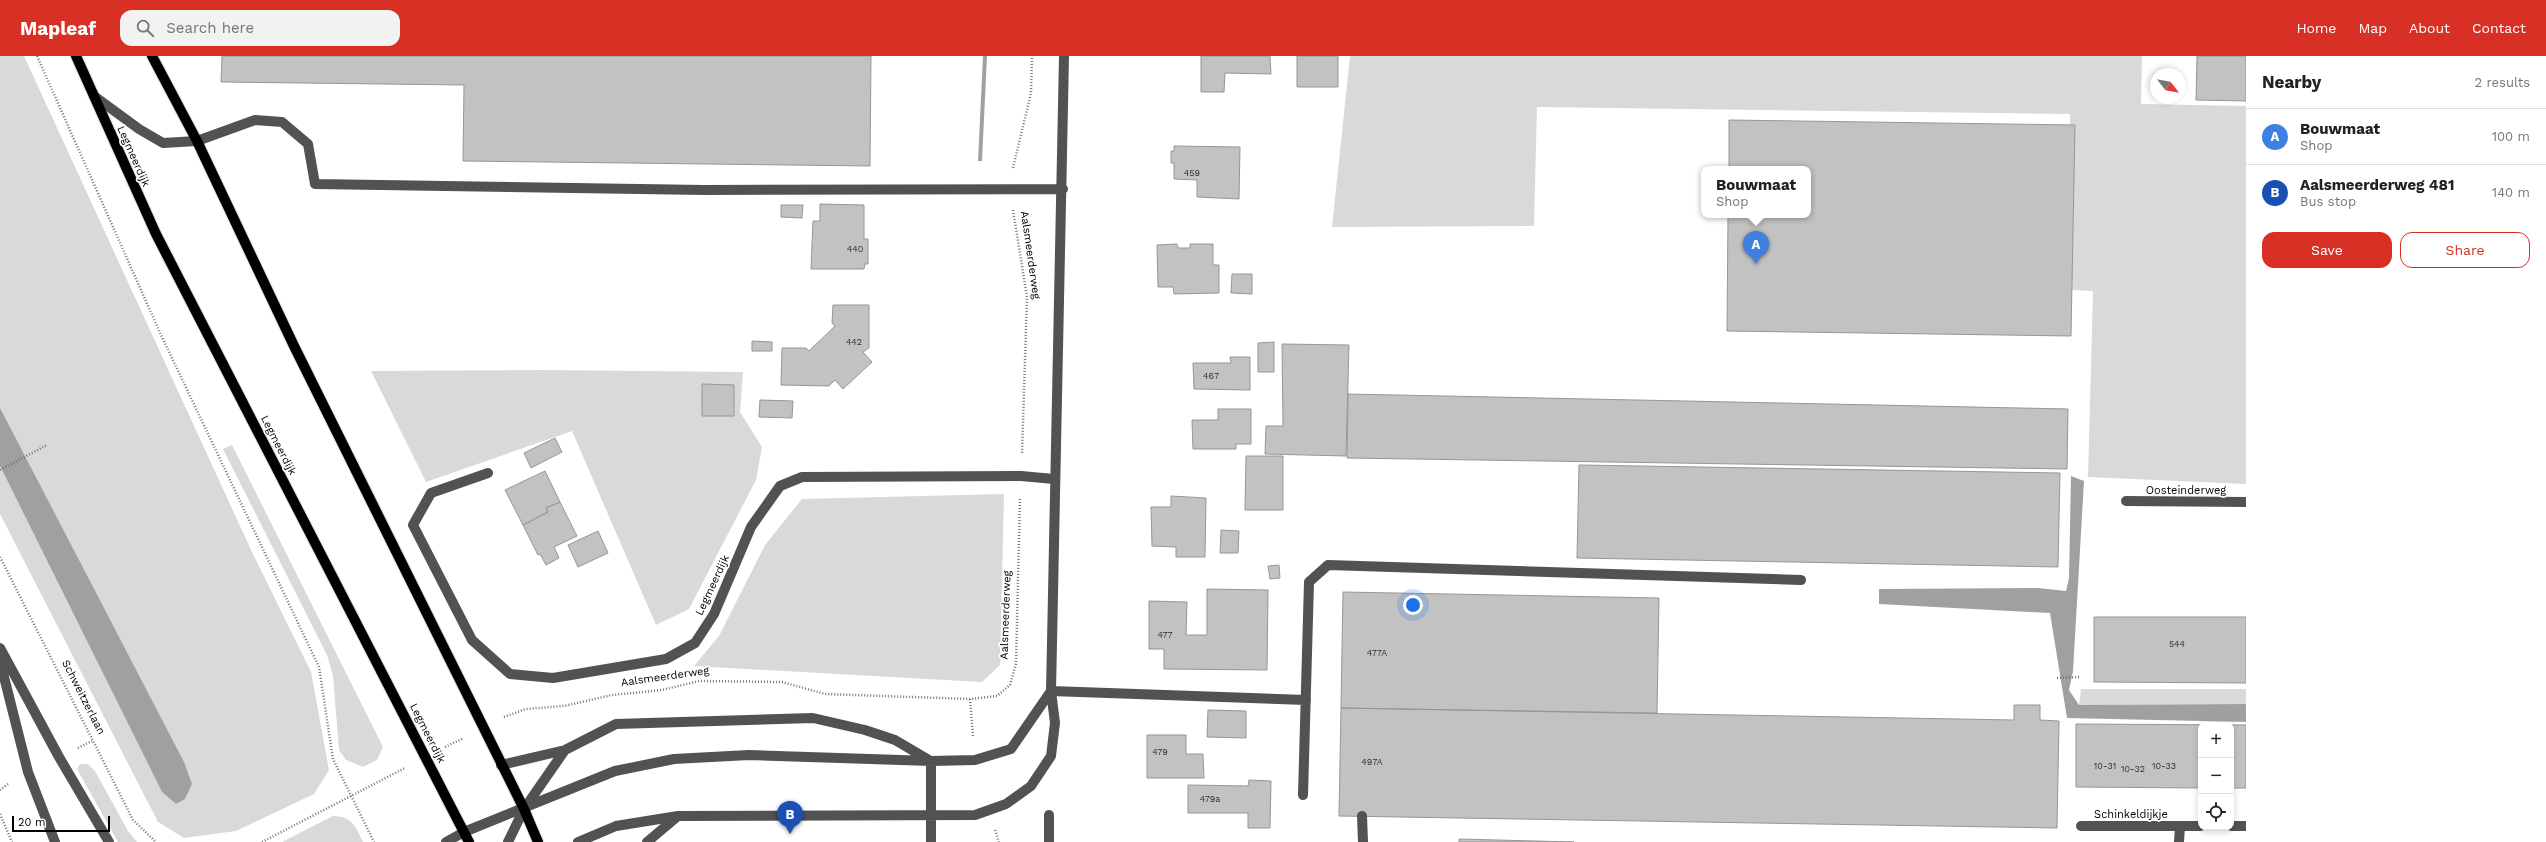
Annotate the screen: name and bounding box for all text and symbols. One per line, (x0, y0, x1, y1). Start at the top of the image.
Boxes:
search box (120, 10, 400, 46)
text: Mapleaf (20, 17, 96, 40)
icon: search (134, 17, 156, 39)
text: Search here (166, 19, 254, 37)
text: Home (2296, 20, 2336, 36)
text: Map (2358, 20, 2387, 36)
text: About (2409, 20, 2450, 36)
text: Contact (2472, 20, 2526, 36)
north arrow (2150, 68, 2186, 104)
text: Nearby (2262, 72, 2321, 92)
text: 2 results (2475, 75, 2530, 90)
text: Bouwmaat (2300, 120, 2380, 138)
street label: Legmeerdijk (114, 124, 153, 189)
text: A (2271, 129, 2279, 144)
text: 100 m (2492, 129, 2530, 144)
text: Shop (2300, 138, 2332, 153)
popup (1701, 166, 1811, 218)
house number: 459 (1184, 168, 1200, 178)
text: Bouwmaat (1716, 176, 1796, 194)
text: Aalsmeerderweg 481 (2300, 176, 2454, 194)
text: B (2271, 185, 2279, 200)
text: 140 m (2492, 185, 2530, 200)
text: Shop (1716, 194, 1748, 209)
text: Bus stop (2300, 194, 2356, 209)
street label: Aalsmeerderweg (1018, 210, 1043, 300)
pin: A (1743, 231, 1769, 264)
button: Save (2262, 232, 2392, 268)
button: Share (2400, 232, 2530, 268)
house number: 440 (847, 244, 864, 254)
house number: 442 (846, 337, 862, 347)
house number: 467 (1203, 371, 1219, 381)
street label: Legmeerdijk (258, 413, 299, 477)
street label: Oosteinderweg (2146, 484, 2226, 497)
street label: Legmeerdijk (693, 553, 732, 617)
street label: Aalsmeerderweg (997, 570, 1014, 660)
your location (1403, 595, 1423, 615)
house number: 477 (1157, 630, 1173, 640)
house number: 544 (2169, 639, 2186, 649)
house number: 477A (1367, 648, 1387, 658)
street label: Schweitzerlaan (59, 658, 108, 737)
street label: Aalsmeerderweg (620, 664, 710, 689)
street label: Legmeerdijk (407, 701, 448, 765)
map controls (2198, 722, 2234, 830)
button: + (2198, 722, 2234, 758)
house number: 479 (1152, 747, 1168, 757)
house number: 497A (1361, 757, 1383, 767)
button: − (2198, 758, 2234, 794)
house number: 10-31 (2094, 761, 2116, 771)
house number: 10-33 (2152, 761, 2176, 771)
house number: 10-32 (2121, 764, 2145, 774)
house number: 479a (1200, 794, 1220, 804)
button: locate (2198, 794, 2234, 830)
pin: B (777, 801, 803, 834)
street label: Schinkeldijkje (2094, 808, 2168, 821)
scale bar (12, 814, 110, 833)
text: 20 m (18, 816, 46, 829)

